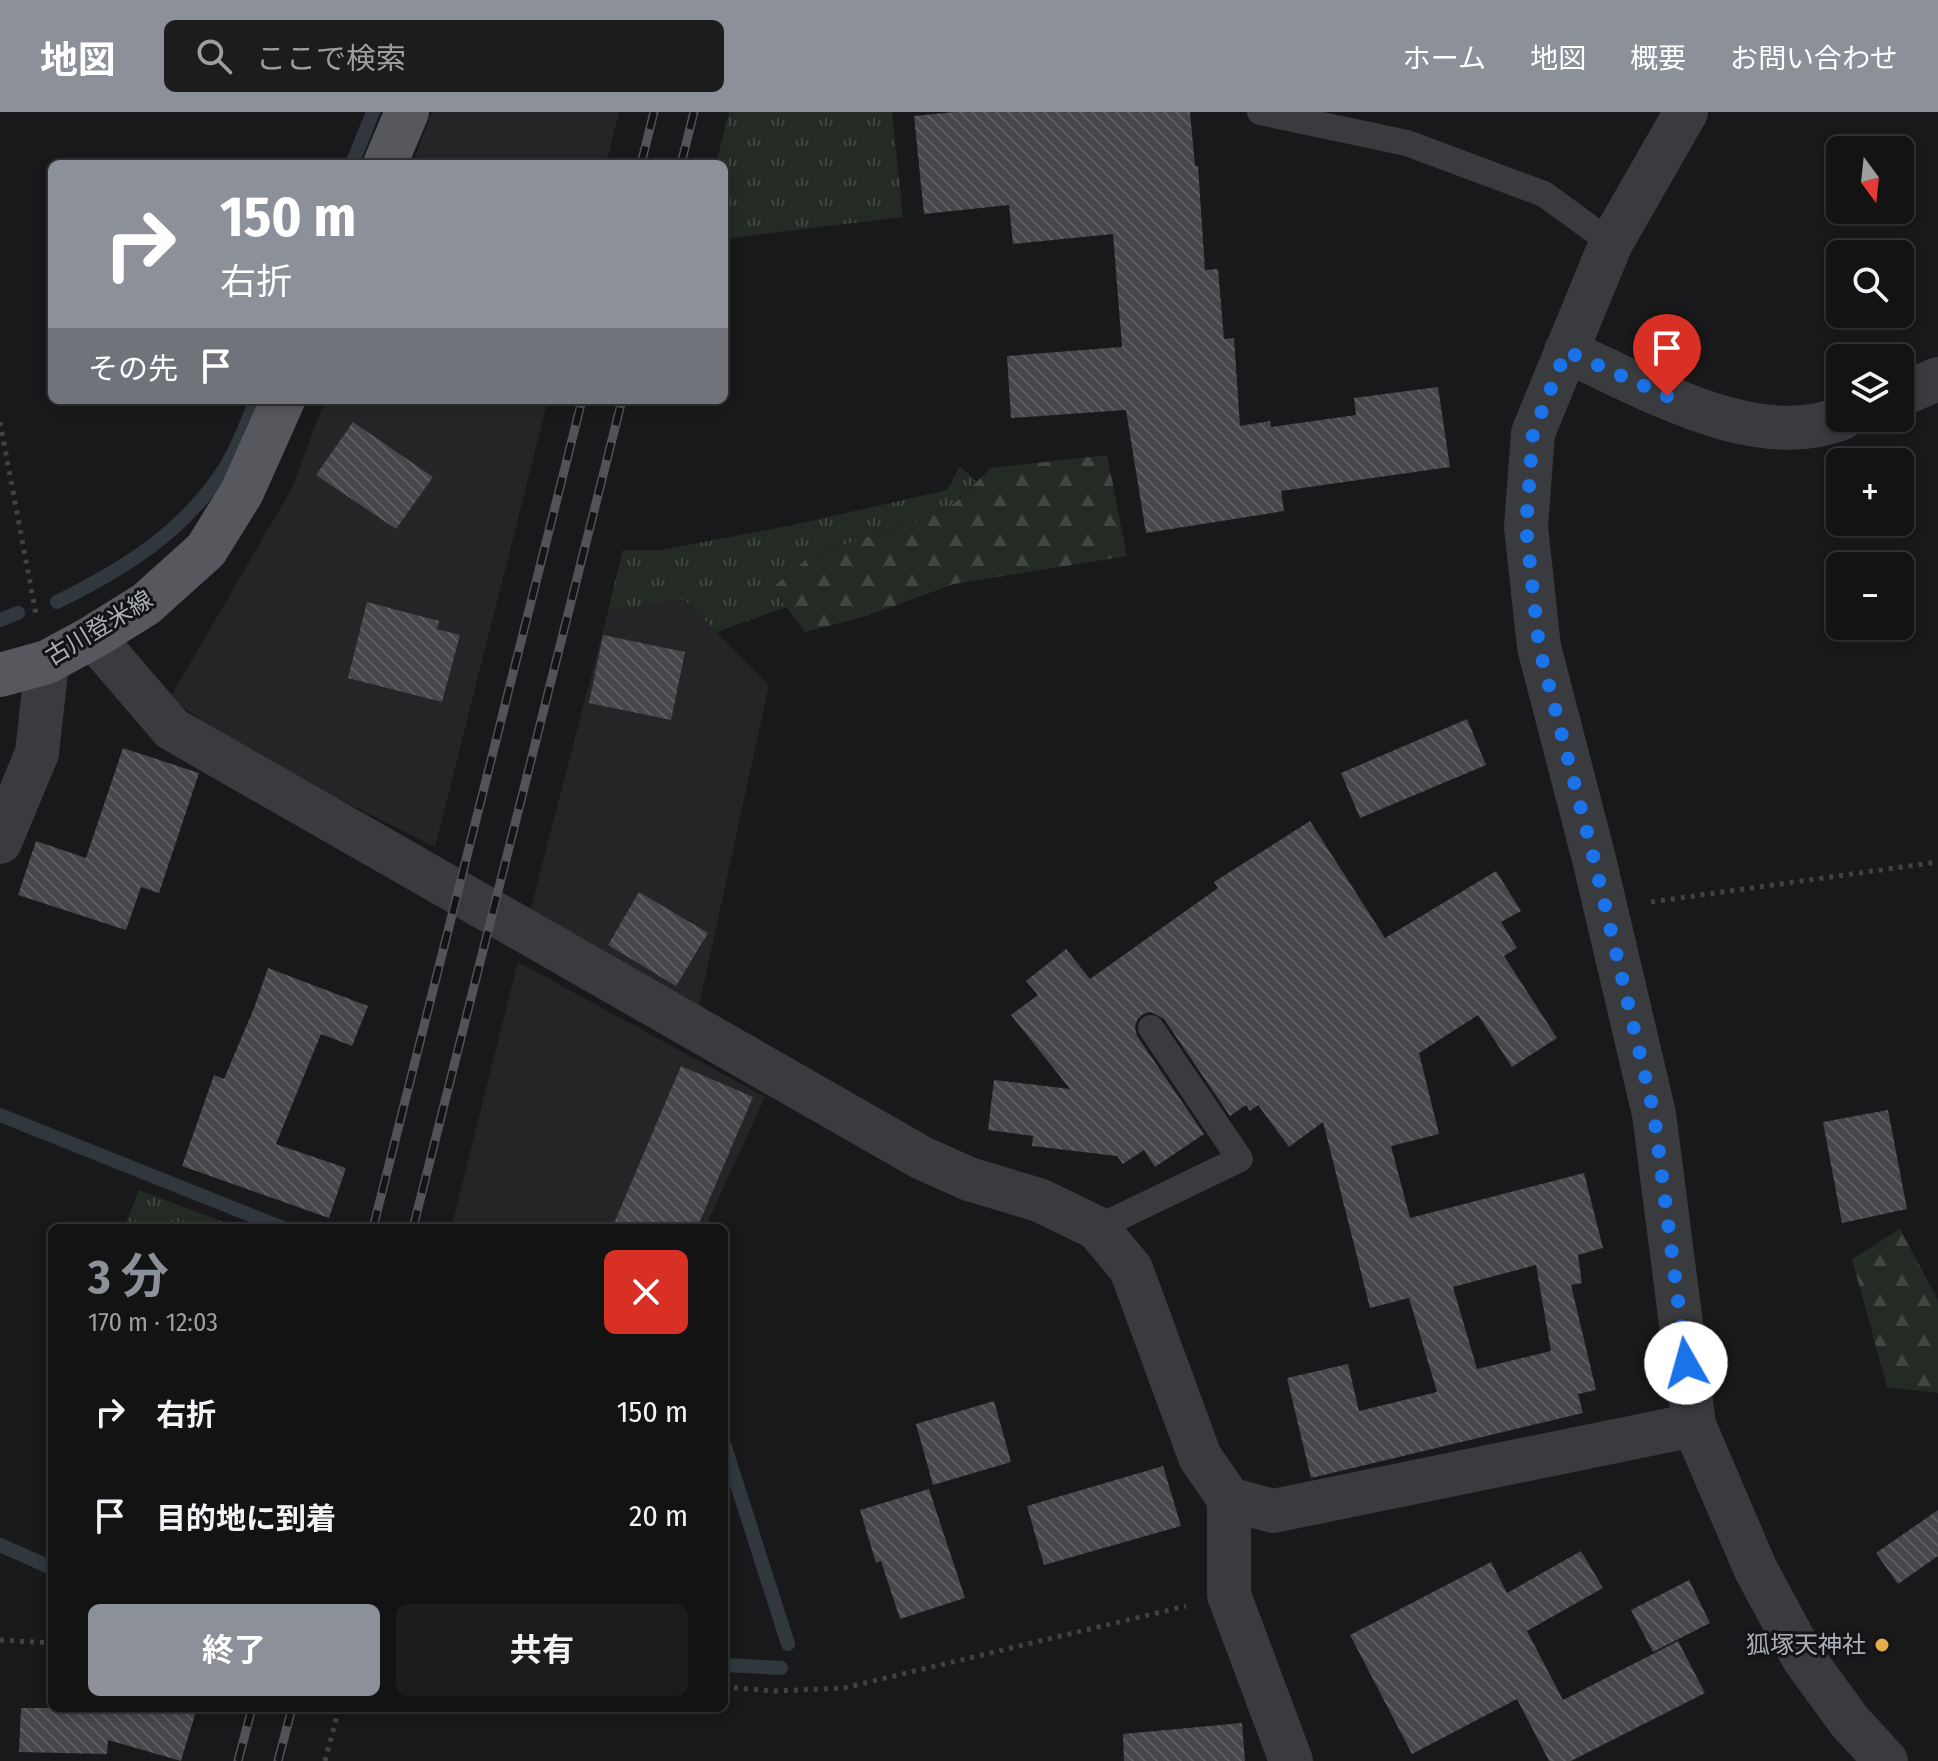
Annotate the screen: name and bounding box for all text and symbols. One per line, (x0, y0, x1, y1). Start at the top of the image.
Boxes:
search box (164, 20, 724, 92)
icon: search (192, 34, 236, 78)
text: 地図 (40, 37, 116, 83)
text: ここで検索 (256, 41, 406, 77)
text: ホーム (1403, 42, 1486, 75)
text: 地図 (1530, 42, 1586, 75)
text: 概要 (1630, 42, 1686, 75)
text: お問い合わせ (1730, 42, 1898, 75)
north arrow (1826, 136, 1914, 224)
map controls (1826, 136, 1914, 640)
text: 150 m (220, 184, 356, 251)
icon: right (88, 192, 192, 296)
button: search (1826, 240, 1914, 328)
text: 右折 (220, 260, 292, 304)
pin (1633, 314, 1701, 396)
icon: arrive (1645, 326, 1689, 370)
icon: arrive (194, 344, 238, 388)
button: layers (1826, 344, 1914, 432)
text: その先 (88, 351, 178, 387)
button: + (1826, 448, 1914, 536)
button: − (1826, 552, 1914, 640)
street label: 古川登米線 (40, 585, 158, 671)
text: 3 分 (88, 1248, 169, 1306)
button: close (604, 1250, 688, 1334)
text: 170 m · 12:03 (88, 1307, 218, 1338)
position arrow (1644, 1321, 1728, 1405)
icon: right (88, 1390, 132, 1434)
text: 150 m (617, 1394, 688, 1430)
text: 右折 (156, 1397, 216, 1433)
icon: arrive (88, 1494, 132, 1538)
text: 20 m (629, 1498, 688, 1534)
text: 目的地に到着 (156, 1501, 336, 1537)
button: 終了 (88, 1604, 380, 1696)
button: 共有 (396, 1604, 688, 1696)
place label: 狐塚天神社 (1746, 1631, 1866, 1659)
marker: 狐塚天神社 (1873, 1636, 1891, 1654)

